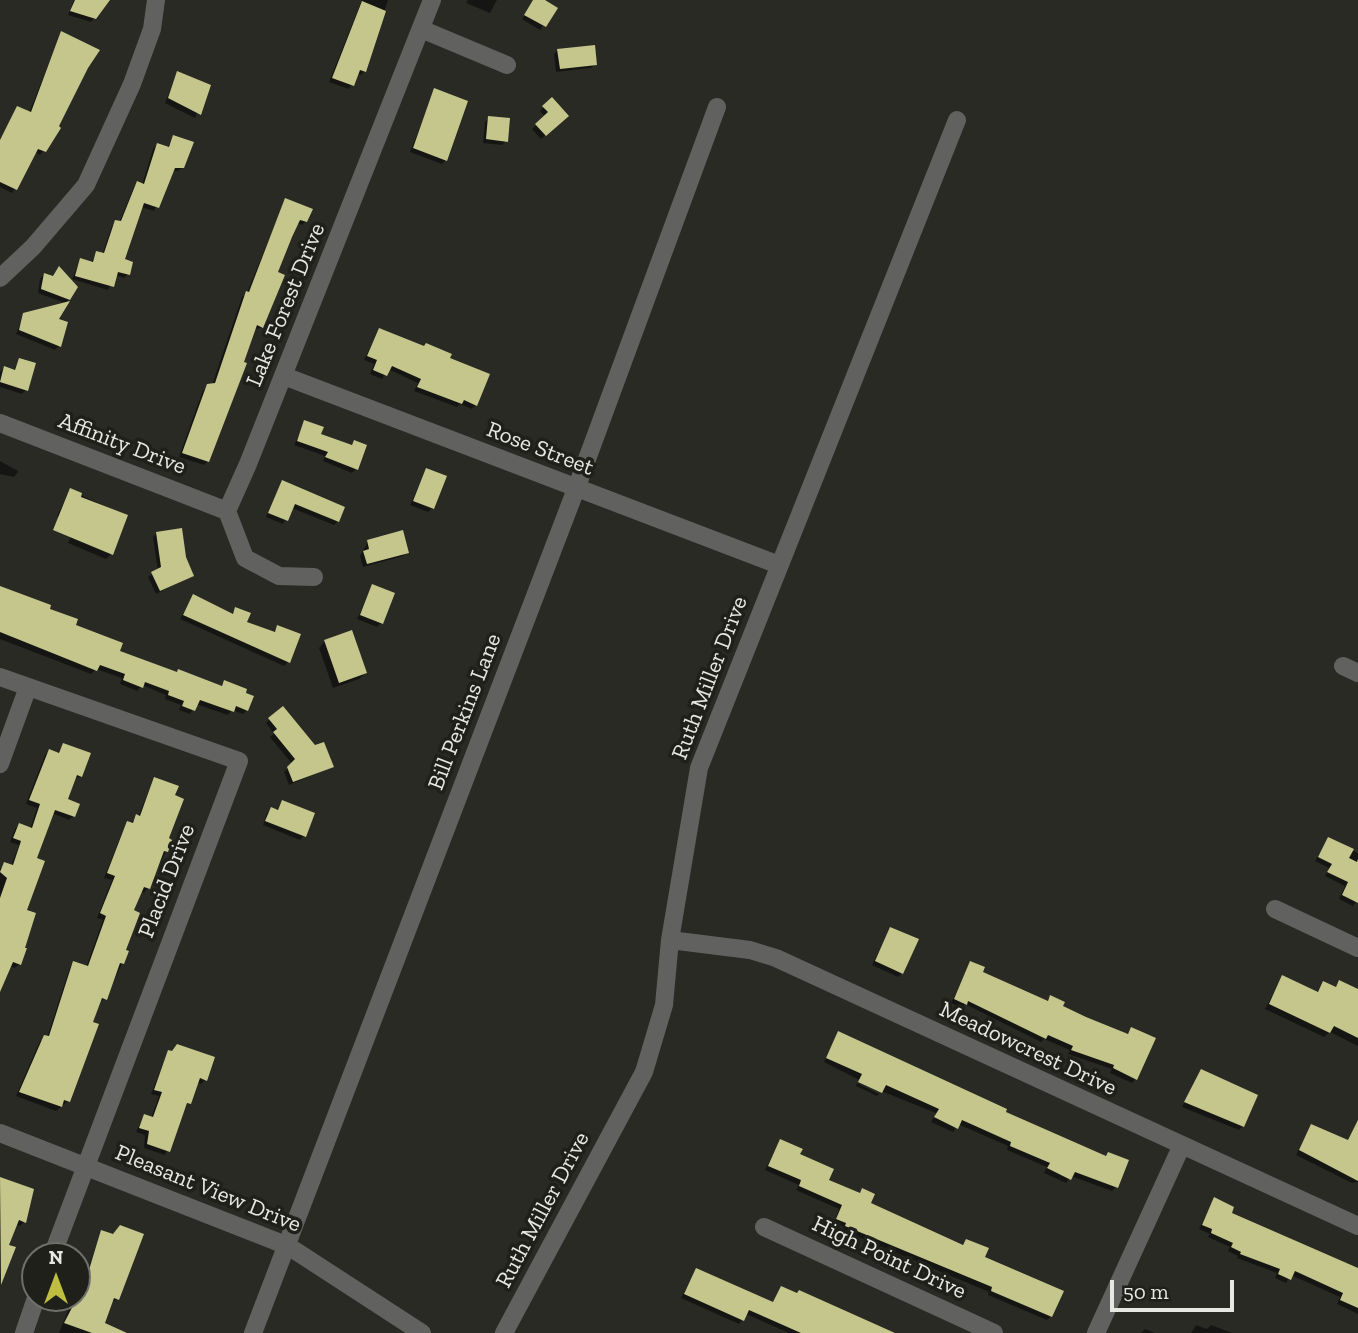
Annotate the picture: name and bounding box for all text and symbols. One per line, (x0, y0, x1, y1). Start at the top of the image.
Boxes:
street label: Lake Forest Drive (241, 219, 331, 391)
street label: Affinity Drive (54, 407, 190, 481)
street label: Rose Street (483, 416, 597, 482)
street label: Ruth Miller Drive (666, 593, 754, 763)
street label: Bill Perkins Lane (422, 630, 508, 794)
street label: Placid Drive (133, 820, 201, 942)
street label: Meadowcrest Drive (935, 996, 1121, 1102)
street label: Ruth Miller Drive (490, 1127, 596, 1293)
street label: Pleasant View Drive (111, 1139, 305, 1239)
street label: High Point Drive (808, 1210, 970, 1306)
north arrow (21, 1242, 91, 1312)
text: N (49, 1246, 63, 1269)
scale bar (1113, 1266, 1237, 1310)
text: 50 m (1123, 1279, 1169, 1304)

